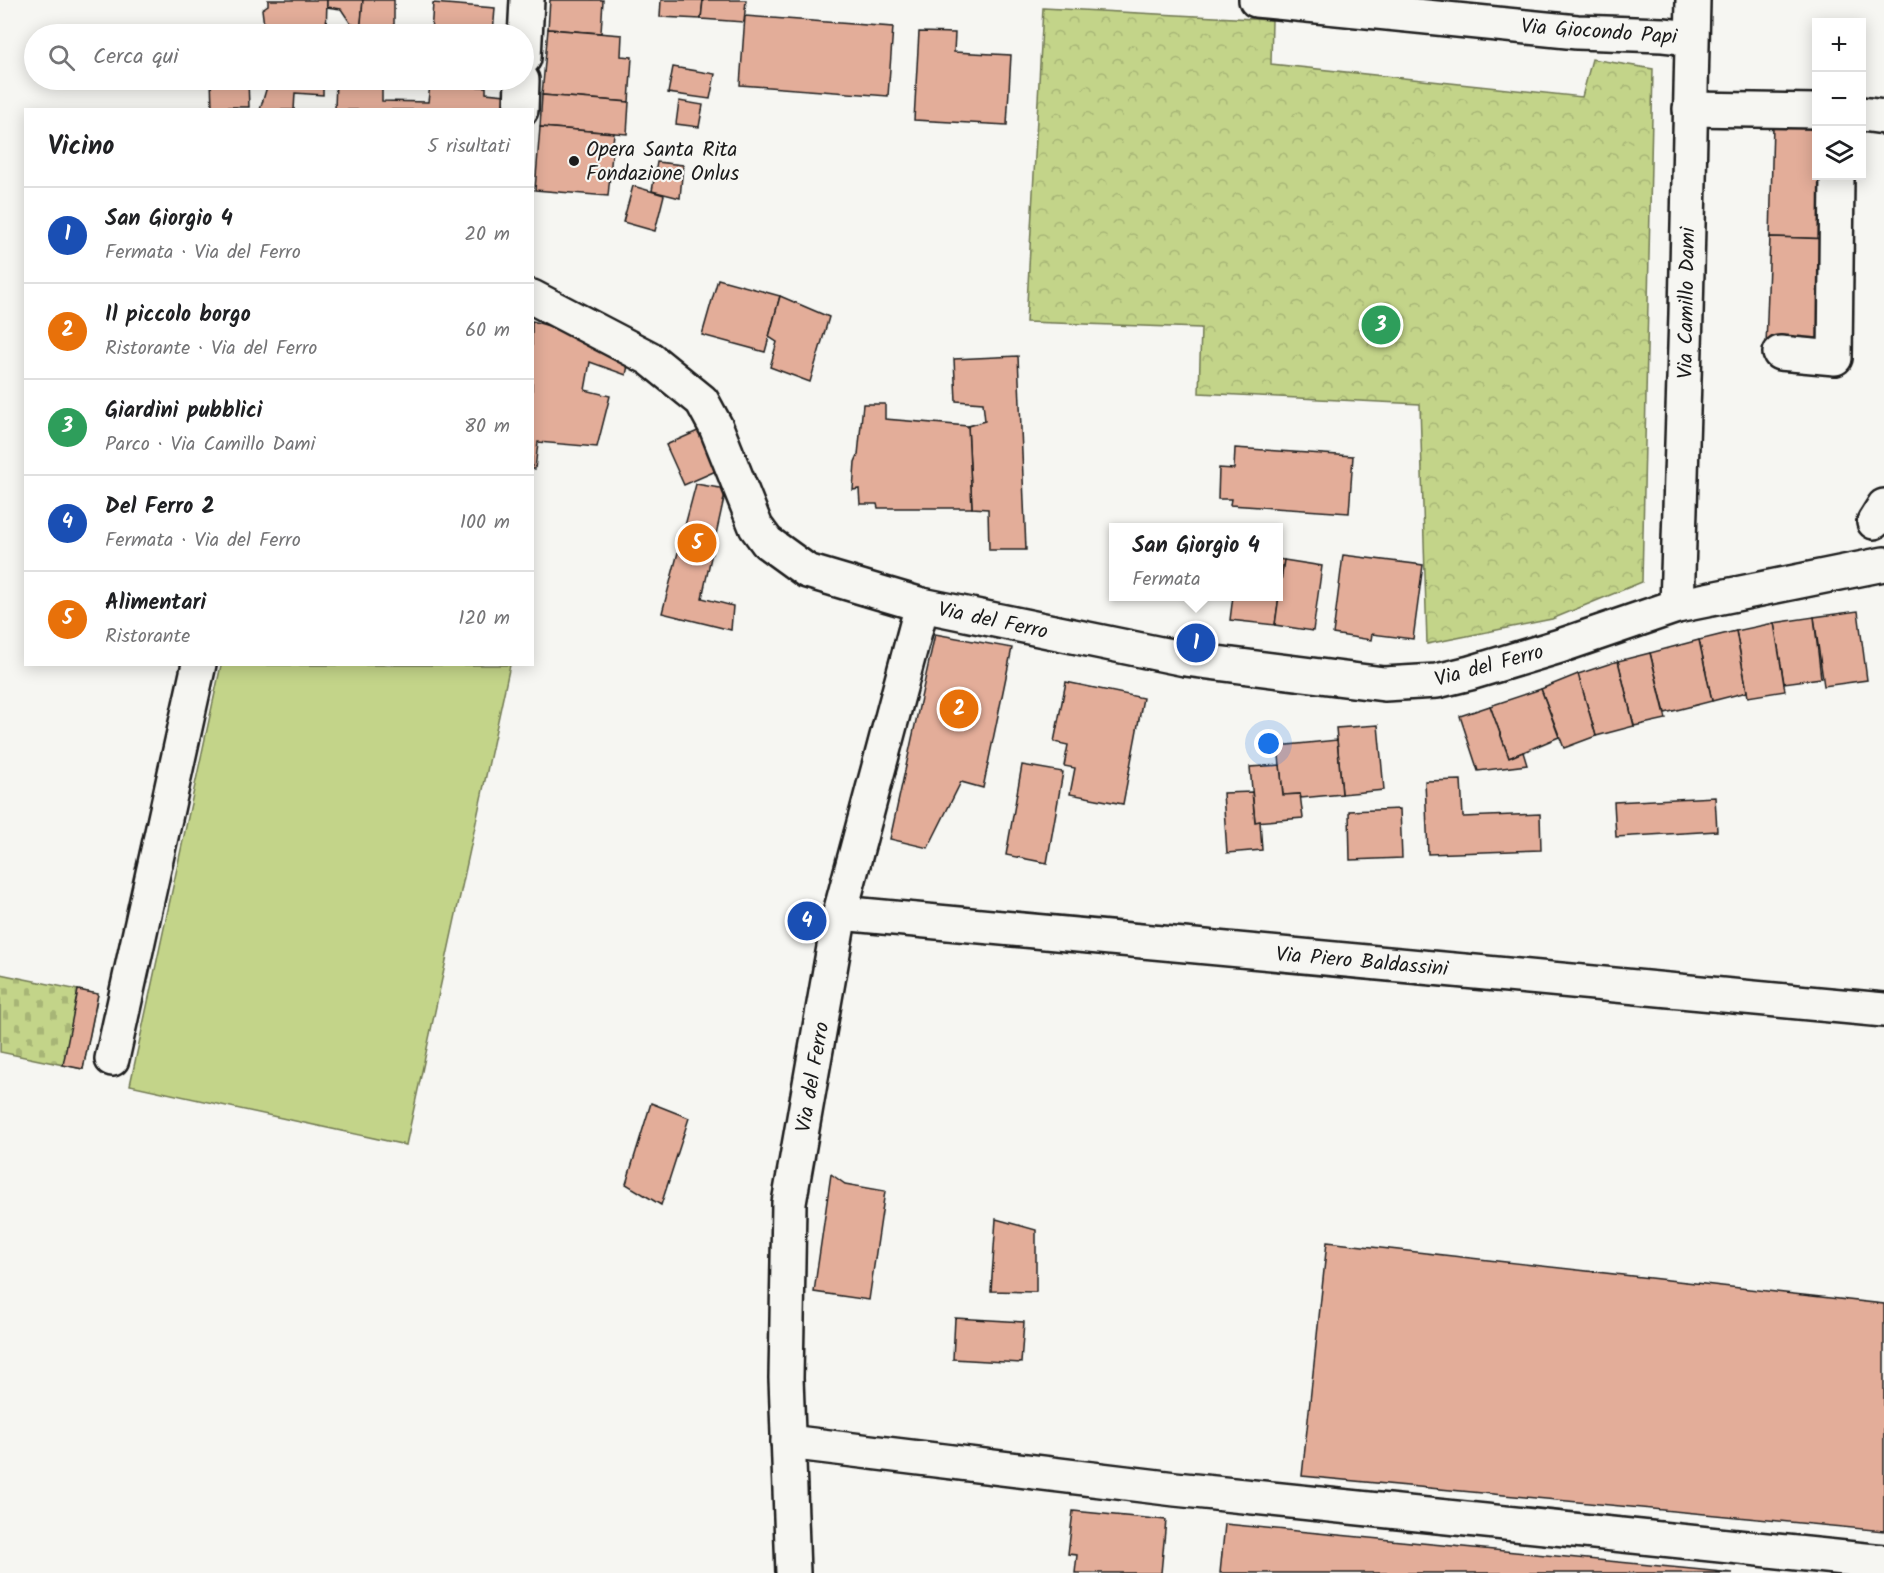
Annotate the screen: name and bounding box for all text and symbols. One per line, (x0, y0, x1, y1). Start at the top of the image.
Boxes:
street label: Via Giocondo Papi (1520, 11, 1679, 54)
map controls (1812, 18, 1866, 180)
button: + (1812, 18, 1866, 72)
search box (24, 24, 534, 90)
text: Cerca qui (93, 40, 179, 75)
icon: search (45, 41, 78, 74)
button: − (1812, 72, 1866, 126)
text: Vicino (48, 126, 114, 168)
button: layers (1812, 126, 1866, 180)
text: 5 risultati (427, 131, 510, 163)
place label: Opera Santa Rita Fondazione Onlus (586, 134, 739, 191)
marker: Opera Santa Rita Fondazione Onlus (567, 154, 581, 168)
text: San Giorgio 4 (105, 202, 233, 237)
text: 1 (64, 219, 71, 251)
text: 20 m (464, 219, 510, 251)
street label: Via Camillo Dami (1670, 226, 1705, 379)
text: Fermata · Via del Ferro (105, 237, 301, 269)
text: Il piccolo borgo (105, 298, 251, 333)
pin: 3 (1362, 302, 1400, 348)
text: 2 (62, 315, 73, 347)
text: 60 m (465, 315, 510, 347)
text: Ristorante · Via del Ferro (105, 333, 317, 365)
text: Giardini pubblici (105, 394, 263, 429)
text: 3 (62, 411, 73, 443)
text: 80 m (464, 411, 510, 443)
text: Parco · Via Camillo Dami (105, 429, 315, 461)
text: Del Ferro 2 (105, 490, 215, 525)
text: 4 (62, 507, 73, 539)
text: 100 m (460, 507, 510, 539)
pin: 5 (678, 520, 716, 566)
popup (1109, 523, 1283, 601)
text: Fermata · Via del Ferro (105, 525, 301, 557)
text: San Giorgio 4 (1132, 529, 1260, 564)
text: Fermata (1132, 564, 1201, 596)
text: Alimentari (105, 586, 206, 621)
street label: Via del Ferro (935, 594, 1051, 649)
text: 5 (62, 603, 73, 635)
text: 120 m (458, 603, 510, 635)
pin: 1 (1176, 620, 1216, 666)
text: Ristorante (105, 621, 190, 653)
street label: Via del Ferro (1431, 636, 1548, 697)
pin: 2 (940, 686, 978, 732)
your location (1254, 729, 1283, 758)
pin: 4 (788, 898, 826, 944)
street label: Via Piero Baldassini (1274, 939, 1450, 987)
street label: Via del Ferro (788, 1019, 839, 1135)

